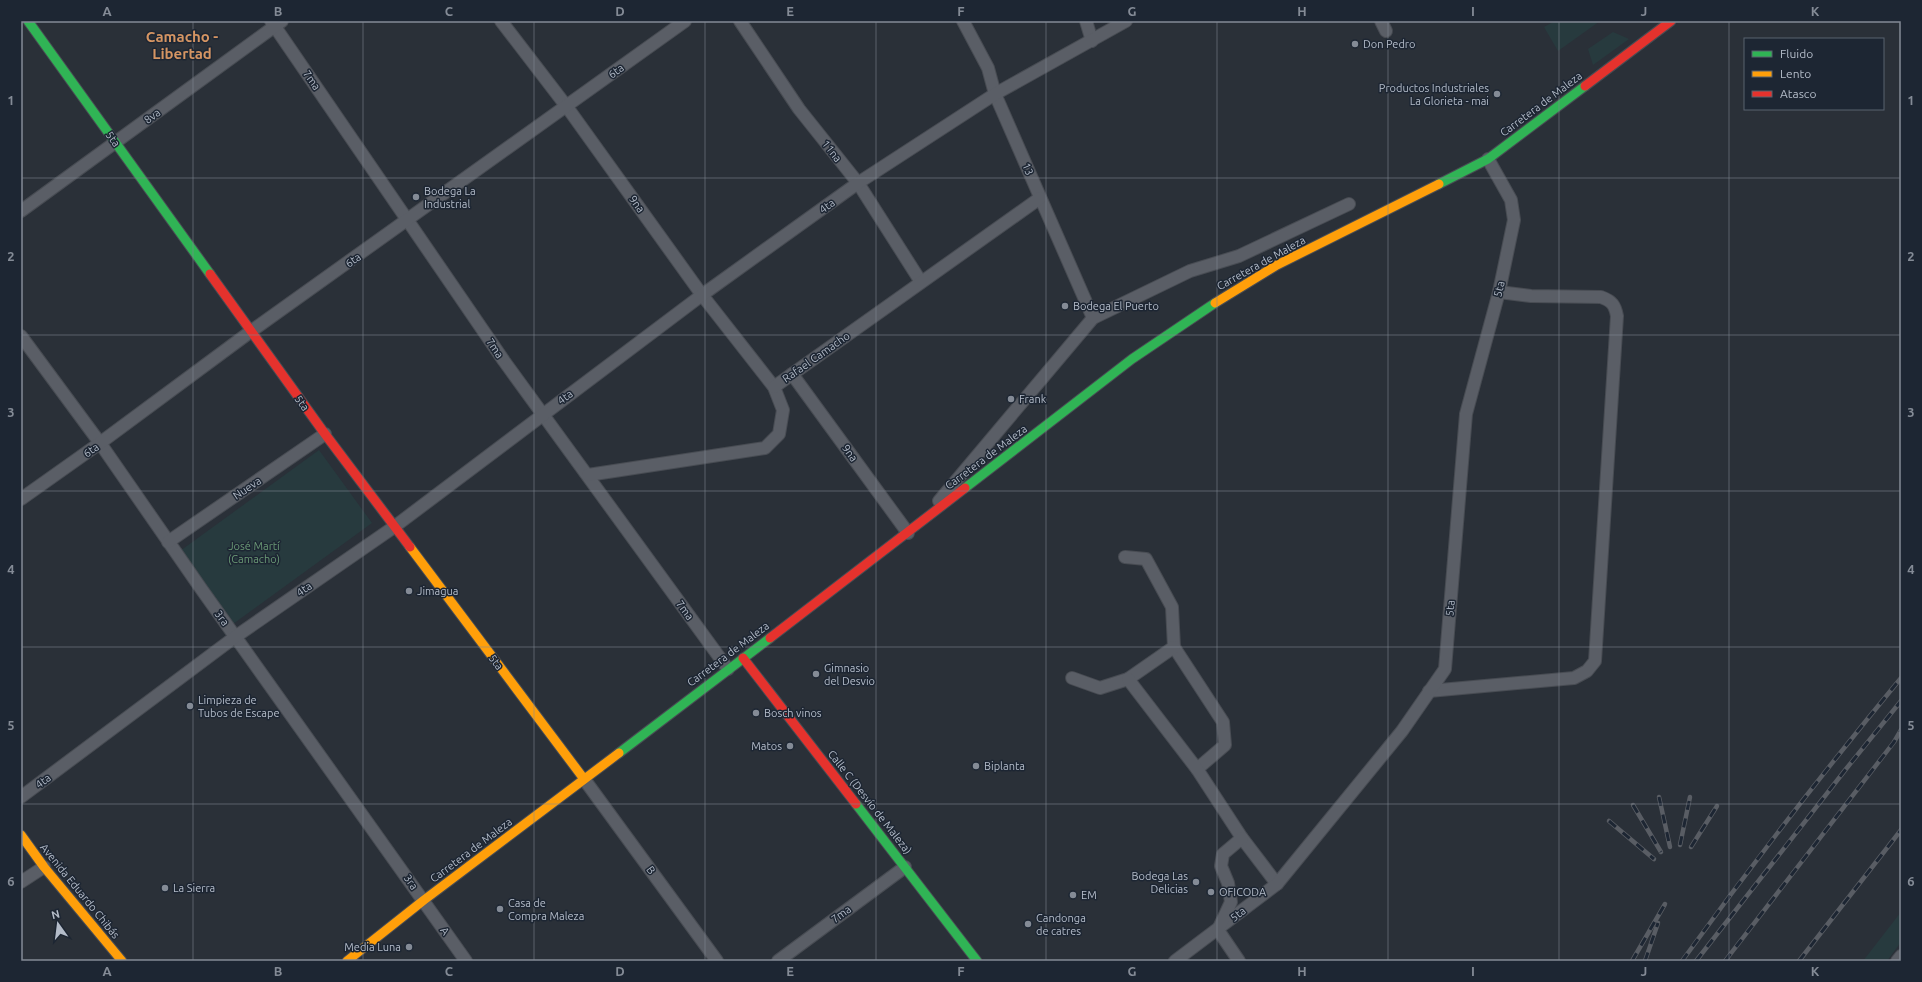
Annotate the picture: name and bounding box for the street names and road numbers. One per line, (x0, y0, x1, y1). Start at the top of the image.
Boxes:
street label: 6ta (606, 61, 626, 81)
street label: 7ma (301, 68, 323, 92)
street label: Carretera de Maleza (1498, 69, 1584, 139)
street label: 8va (142, 106, 162, 126)
street label: 5ta (103, 129, 123, 149)
street label: 11na (820, 138, 844, 164)
street label: 13 (1020, 161, 1036, 177)
street label: 9na (627, 193, 647, 215)
street label: 4ta (817, 196, 837, 216)
street label: Carretera de Maleza (1215, 234, 1307, 292)
street label: 6ta (343, 250, 363, 270)
street label: 5ta (1491, 280, 1507, 298)
street label: Rafael Camacho (780, 329, 852, 385)
street label: 7ma (484, 336, 506, 360)
street label: 4ta (555, 387, 575, 407)
street label: 5ta (292, 393, 312, 413)
street label: Carretera de Maleza (943, 422, 1029, 492)
street label: 6ta (81, 440, 101, 460)
street label: 9na (840, 442, 860, 464)
street label: Nueva (231, 474, 263, 502)
street label: 4ta (294, 579, 314, 599)
street label: 7ma (674, 598, 696, 622)
street label: 5ta (1443, 599, 1457, 617)
street label: 3ra (212, 608, 232, 628)
street label: Carretera de Maleza (685, 619, 771, 689)
street label: 5ta (486, 652, 506, 672)
street label: Calle C (Desvío de Maleza) (825, 748, 914, 857)
street label: 4ta (33, 771, 53, 791)
street label: Carretera de Maleza (428, 815, 514, 885)
street label: Avenida Eduardo Chibás (38, 841, 122, 941)
street label: B (644, 864, 658, 876)
street label: 3ra (401, 872, 421, 892)
street label: 7ma (829, 903, 853, 925)
street label: 5ta (1228, 904, 1248, 924)
street label: A (438, 925, 452, 938)

